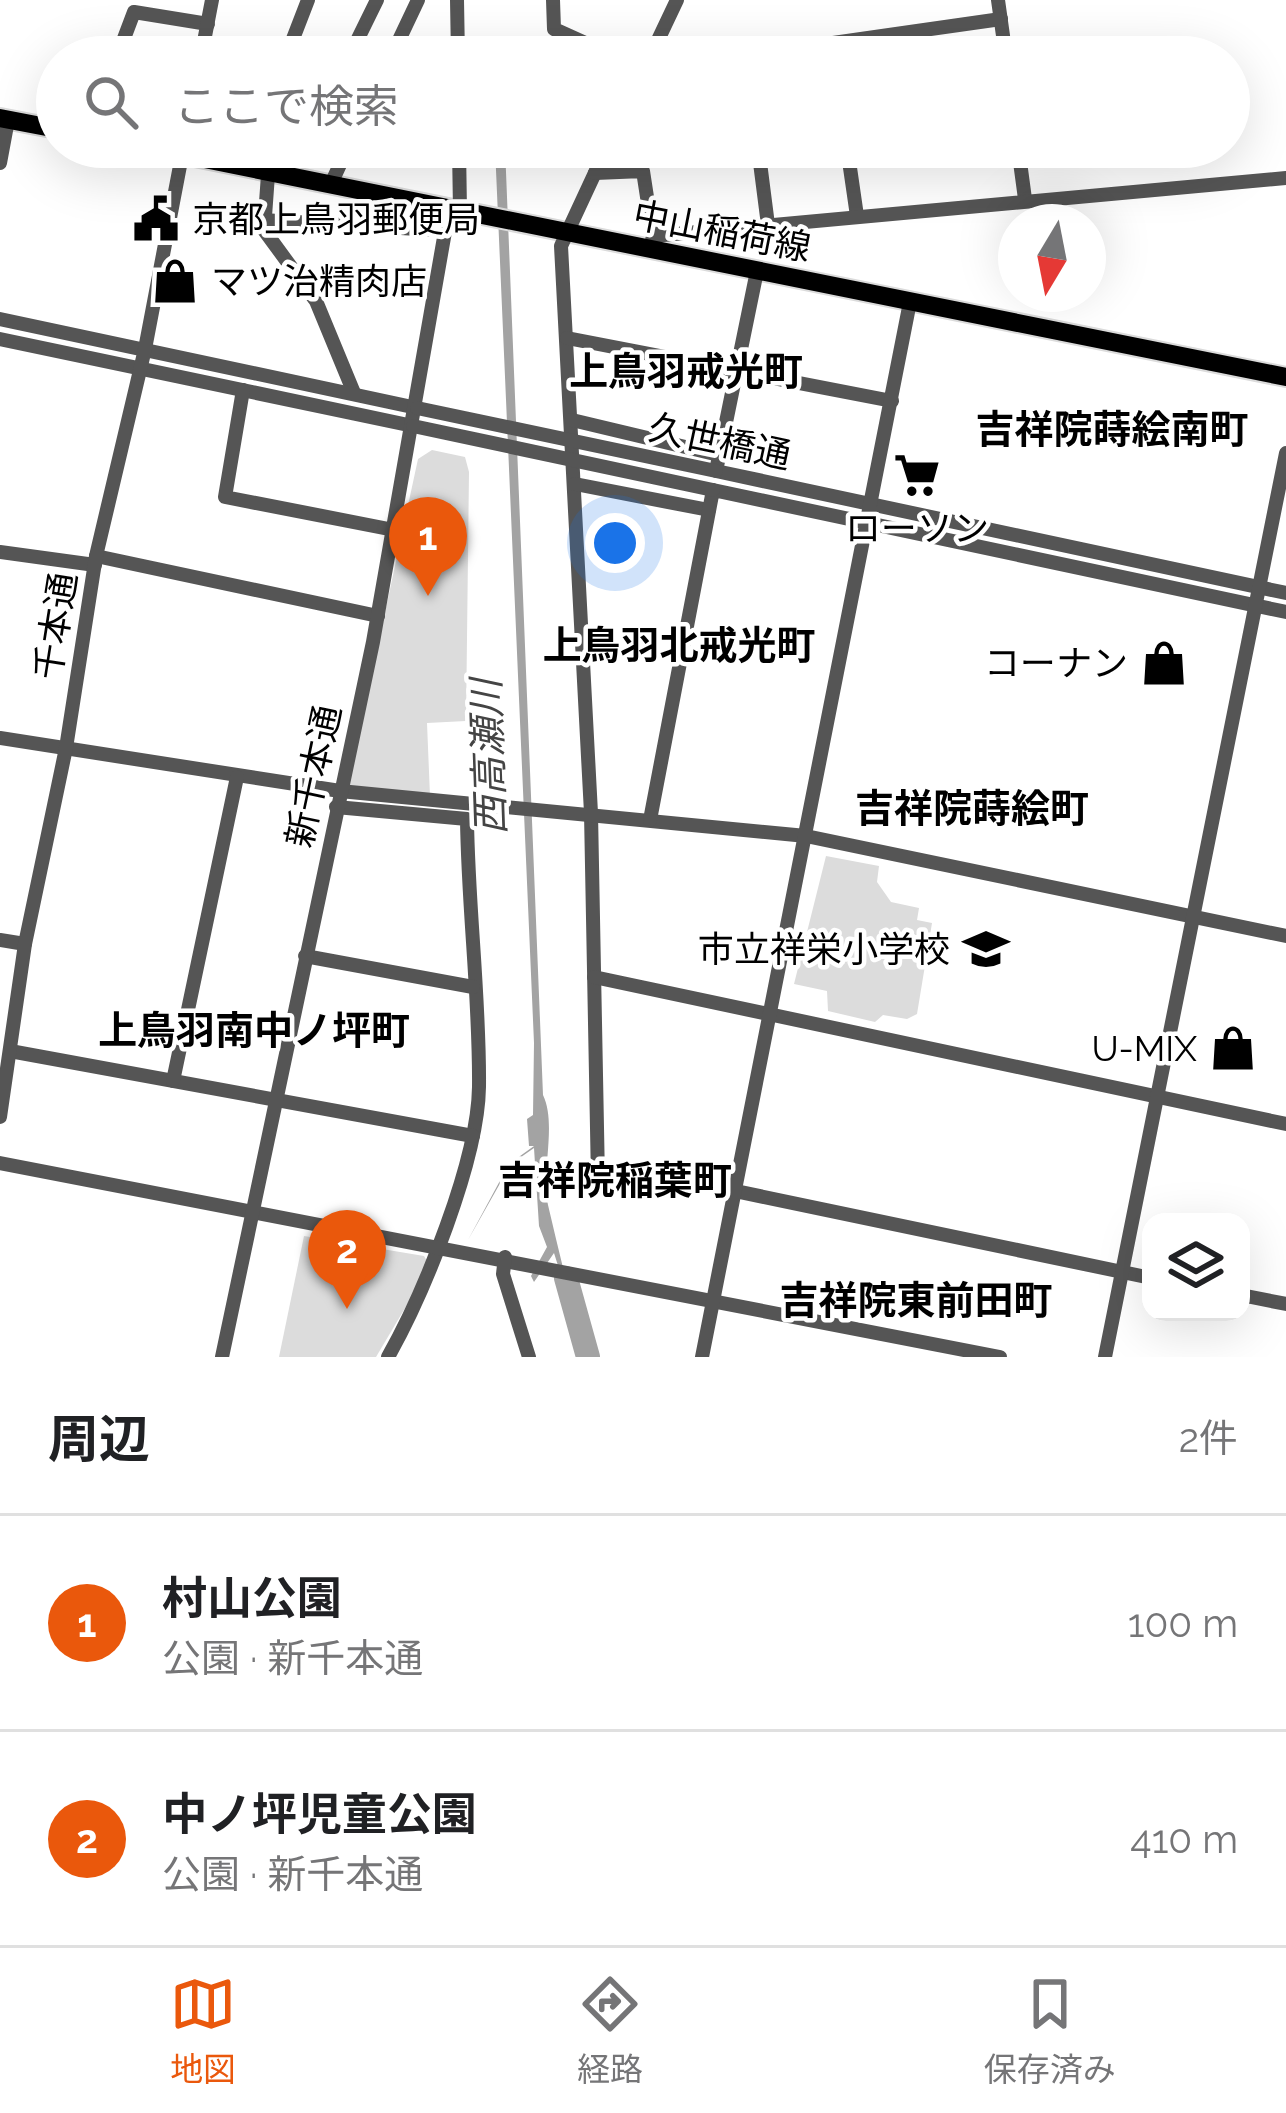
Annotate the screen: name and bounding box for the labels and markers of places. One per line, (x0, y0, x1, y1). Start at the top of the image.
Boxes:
public building icon: 京都上鳥羽郵便局 (131, 194, 181, 244)
place label: 京都上鳥羽郵便局 (192, 198, 480, 240)
shop icon: マツ治精肉店 (150, 256, 200, 306)
place label: マツ治精肉店 (211, 260, 427, 302)
supermarket icon: ローソン (892, 450, 942, 500)
pin: 1 (389, 497, 467, 596)
place label: ローソン (845, 507, 989, 549)
shop icon: コーナン (1139, 638, 1189, 688)
place label: コーナン (984, 642, 1128, 684)
school or university icon: 市立祥栄小学校 (961, 924, 1011, 974)
place label: 市立祥栄小学校 (698, 928, 950, 970)
shop icon: U-MIX (1208, 1023, 1258, 1073)
place label: U-MIX (1091, 1027, 1197, 1069)
pin: 2 (308, 1210, 386, 1309)

